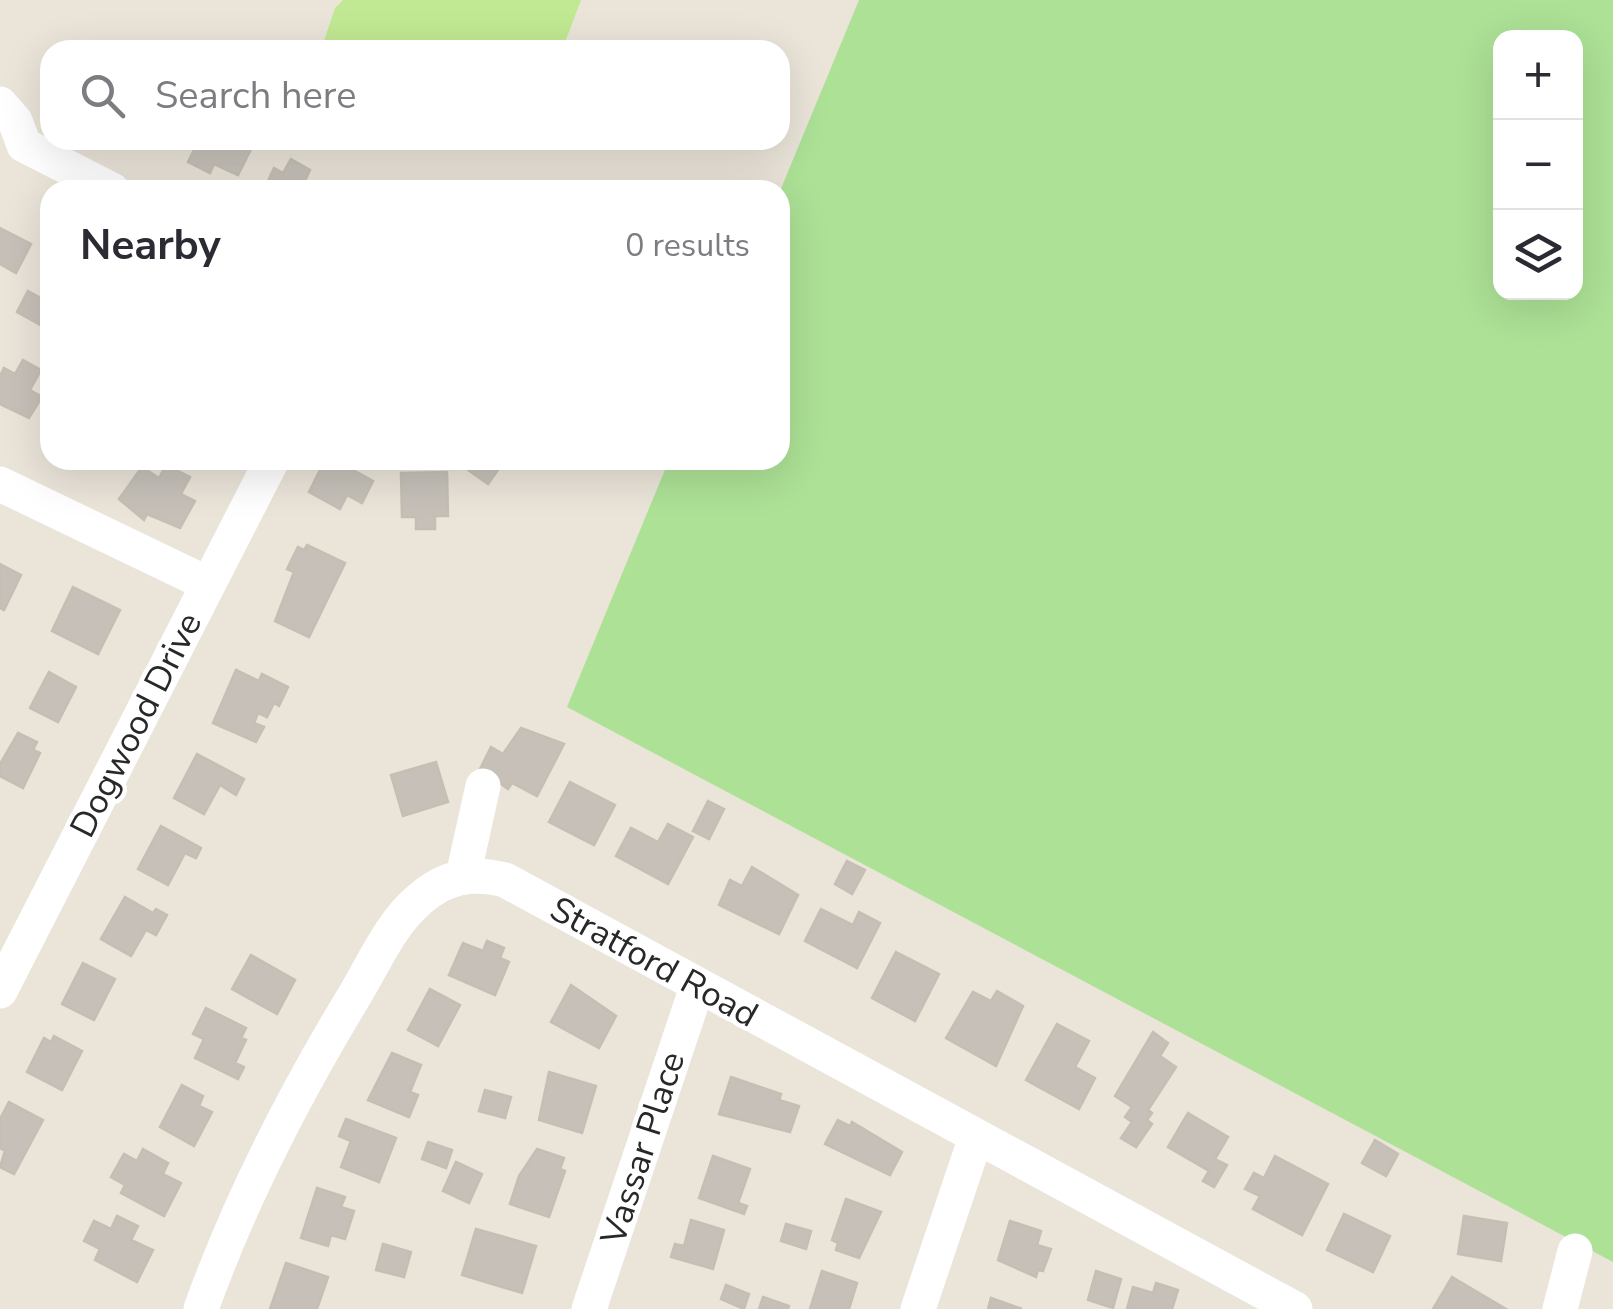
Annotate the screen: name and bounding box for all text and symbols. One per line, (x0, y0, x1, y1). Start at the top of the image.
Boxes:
map controls (1493, 30, 1583, 300)
button: + (1493, 30, 1583, 120)
search box (40, 40, 790, 150)
icon: search (75, 68, 130, 123)
text: Search here (155, 70, 356, 121)
button: − (1493, 120, 1583, 210)
button: layers (1493, 210, 1583, 300)
text: Nearby (80, 217, 221, 274)
text: 0 results (625, 224, 750, 267)
street label: Dogwood Drive (59, 605, 213, 845)
street label: Stratford Road (542, 886, 766, 1038)
street label: Vassar Place (589, 1046, 696, 1251)

